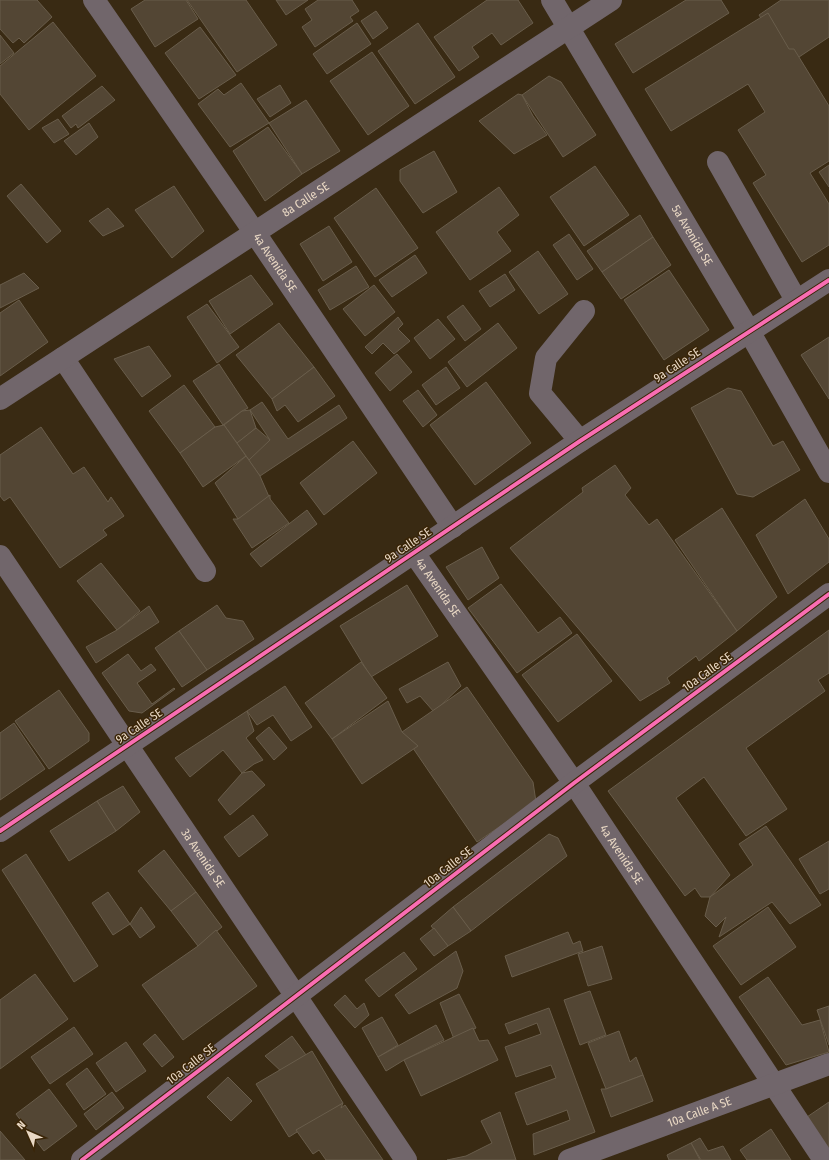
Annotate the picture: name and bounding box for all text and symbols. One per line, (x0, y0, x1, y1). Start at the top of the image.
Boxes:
street label: 8a Calle SE (280, 179, 332, 220)
street label: 5a Avenida SE (669, 203, 716, 269)
street label: 4a Avenida SE (250, 230, 300, 295)
street label: 9a Calle SE (651, 345, 703, 385)
street label: 9a Calle SE (382, 524, 434, 566)
street label: 4a Avenida SE (413, 555, 463, 620)
street label: 10a Calle SE (679, 649, 735, 695)
street label: 9a Calle SE (113, 705, 165, 747)
street label: 4a Avenida SE (597, 822, 646, 887)
street label: 3a Avenida SE (178, 826, 228, 890)
street label: 10a Calle SE (421, 843, 475, 890)
street label: 10a Calle SE (164, 1040, 218, 1087)
street label: 10a Calle A SE (665, 1094, 734, 1130)
north arrow (8, 1112, 48, 1152)
text: N (14, 1118, 28, 1132)

